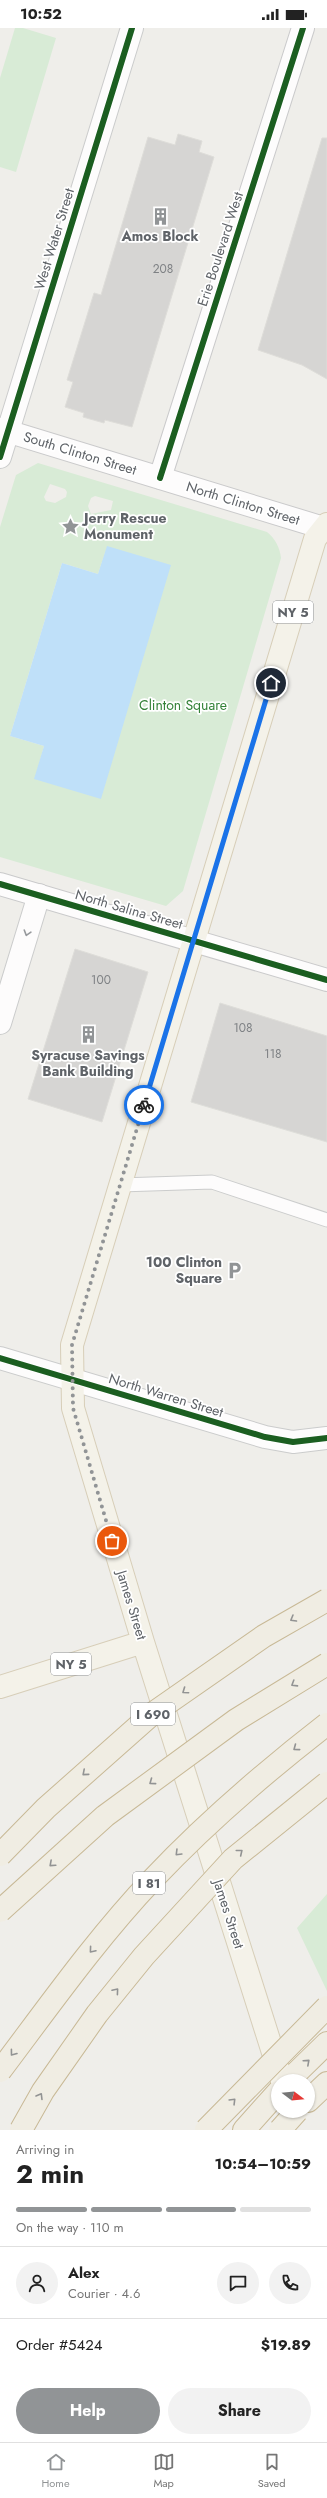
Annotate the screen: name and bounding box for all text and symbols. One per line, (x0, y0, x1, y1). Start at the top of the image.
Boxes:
text: 10:52 (20, 3, 62, 25)
street label: West Water Street (29, 185, 79, 292)
street label: Erie Boulevard West (192, 189, 248, 309)
building icon: Amos Block (150, 206, 170, 226)
place label: Amos Block (121, 226, 198, 246)
house number: 208 (153, 260, 173, 278)
street label: South Clinton Street (21, 426, 140, 480)
street label: North Clinton Street (184, 476, 303, 530)
place label: Jerry Rescue Monument (81, 508, 167, 544)
place icon: Jerry Rescue Monument (61, 516, 81, 536)
road number: NY 5 (273, 601, 313, 623)
pin (254, 666, 288, 700)
icon: home (260, 672, 282, 694)
park label: Clinton Square (139, 695, 227, 715)
street label: North Salina Street (73, 884, 186, 934)
one-way arrow (23, 929, 32, 936)
house number: 100 (91, 971, 111, 989)
house number: 108 (233, 1019, 253, 1037)
building icon: Syracuse Savings Bank Building (78, 1025, 98, 1045)
place label: Syracuse Savings Bank Building (31, 1045, 145, 1081)
house number: 118 (264, 1045, 282, 1063)
courier (124, 1085, 164, 1125)
icon: bike (133, 1094, 155, 1116)
place label: 100 Clinton Square (146, 1252, 222, 1288)
parking icon: 100 Clinton Square (225, 1260, 245, 1280)
street label: North Warren Street (106, 1368, 226, 1422)
pin (95, 1524, 129, 1558)
icon: bag (101, 1530, 123, 1552)
street label: James Street (111, 1566, 152, 1643)
one-way arrow (290, 1615, 297, 1622)
road number: NY 5 (51, 1653, 91, 1675)
one-way arrow (291, 1680, 298, 1687)
one-way arrow (182, 1686, 189, 1694)
road number: I 690 (131, 1703, 175, 1725)
one-way arrow (293, 1743, 300, 1751)
one-way arrow (82, 1769, 89, 1776)
one-way arrow (149, 1777, 156, 1785)
one-way arrow (176, 1848, 183, 1856)
one-way arrow (236, 1850, 243, 1857)
one-way arrow (49, 1859, 56, 1866)
road number: I 81 (133, 1872, 165, 1894)
street label: James Street (208, 1875, 250, 1952)
one-way arrow (90, 1946, 97, 1953)
one-way arrow (112, 1988, 119, 1995)
one-way arrow (11, 2049, 18, 2056)
one-way arrow (302, 2059, 310, 2066)
north arrow (271, 2074, 315, 2118)
map controls (271, 2074, 315, 2118)
one-way arrow (36, 2093, 43, 2100)
one-way arrow (228, 2098, 236, 2106)
text: Arriving in (16, 2140, 74, 2159)
text: 10:54–10:59 (215, 2153, 311, 2175)
text: 2 min (16, 2155, 84, 2193)
text: On the way · 110 m (16, 2218, 124, 2237)
button: person (16, 2262, 58, 2304)
text: Alex (68, 2262, 99, 2284)
button: chat (217, 2262, 259, 2304)
button: phone (269, 2262, 311, 2304)
text: Courier · 4.6 (68, 2284, 141, 2303)
text: Order #5424 (16, 2334, 102, 2356)
text: $19.89 (261, 2334, 311, 2356)
button: Help (16, 2388, 160, 2434)
button: Share (168, 2388, 311, 2434)
tab: Home (42, 2451, 70, 2491)
tab: Map (153, 2451, 175, 2491)
tab: Saved (258, 2451, 286, 2491)

